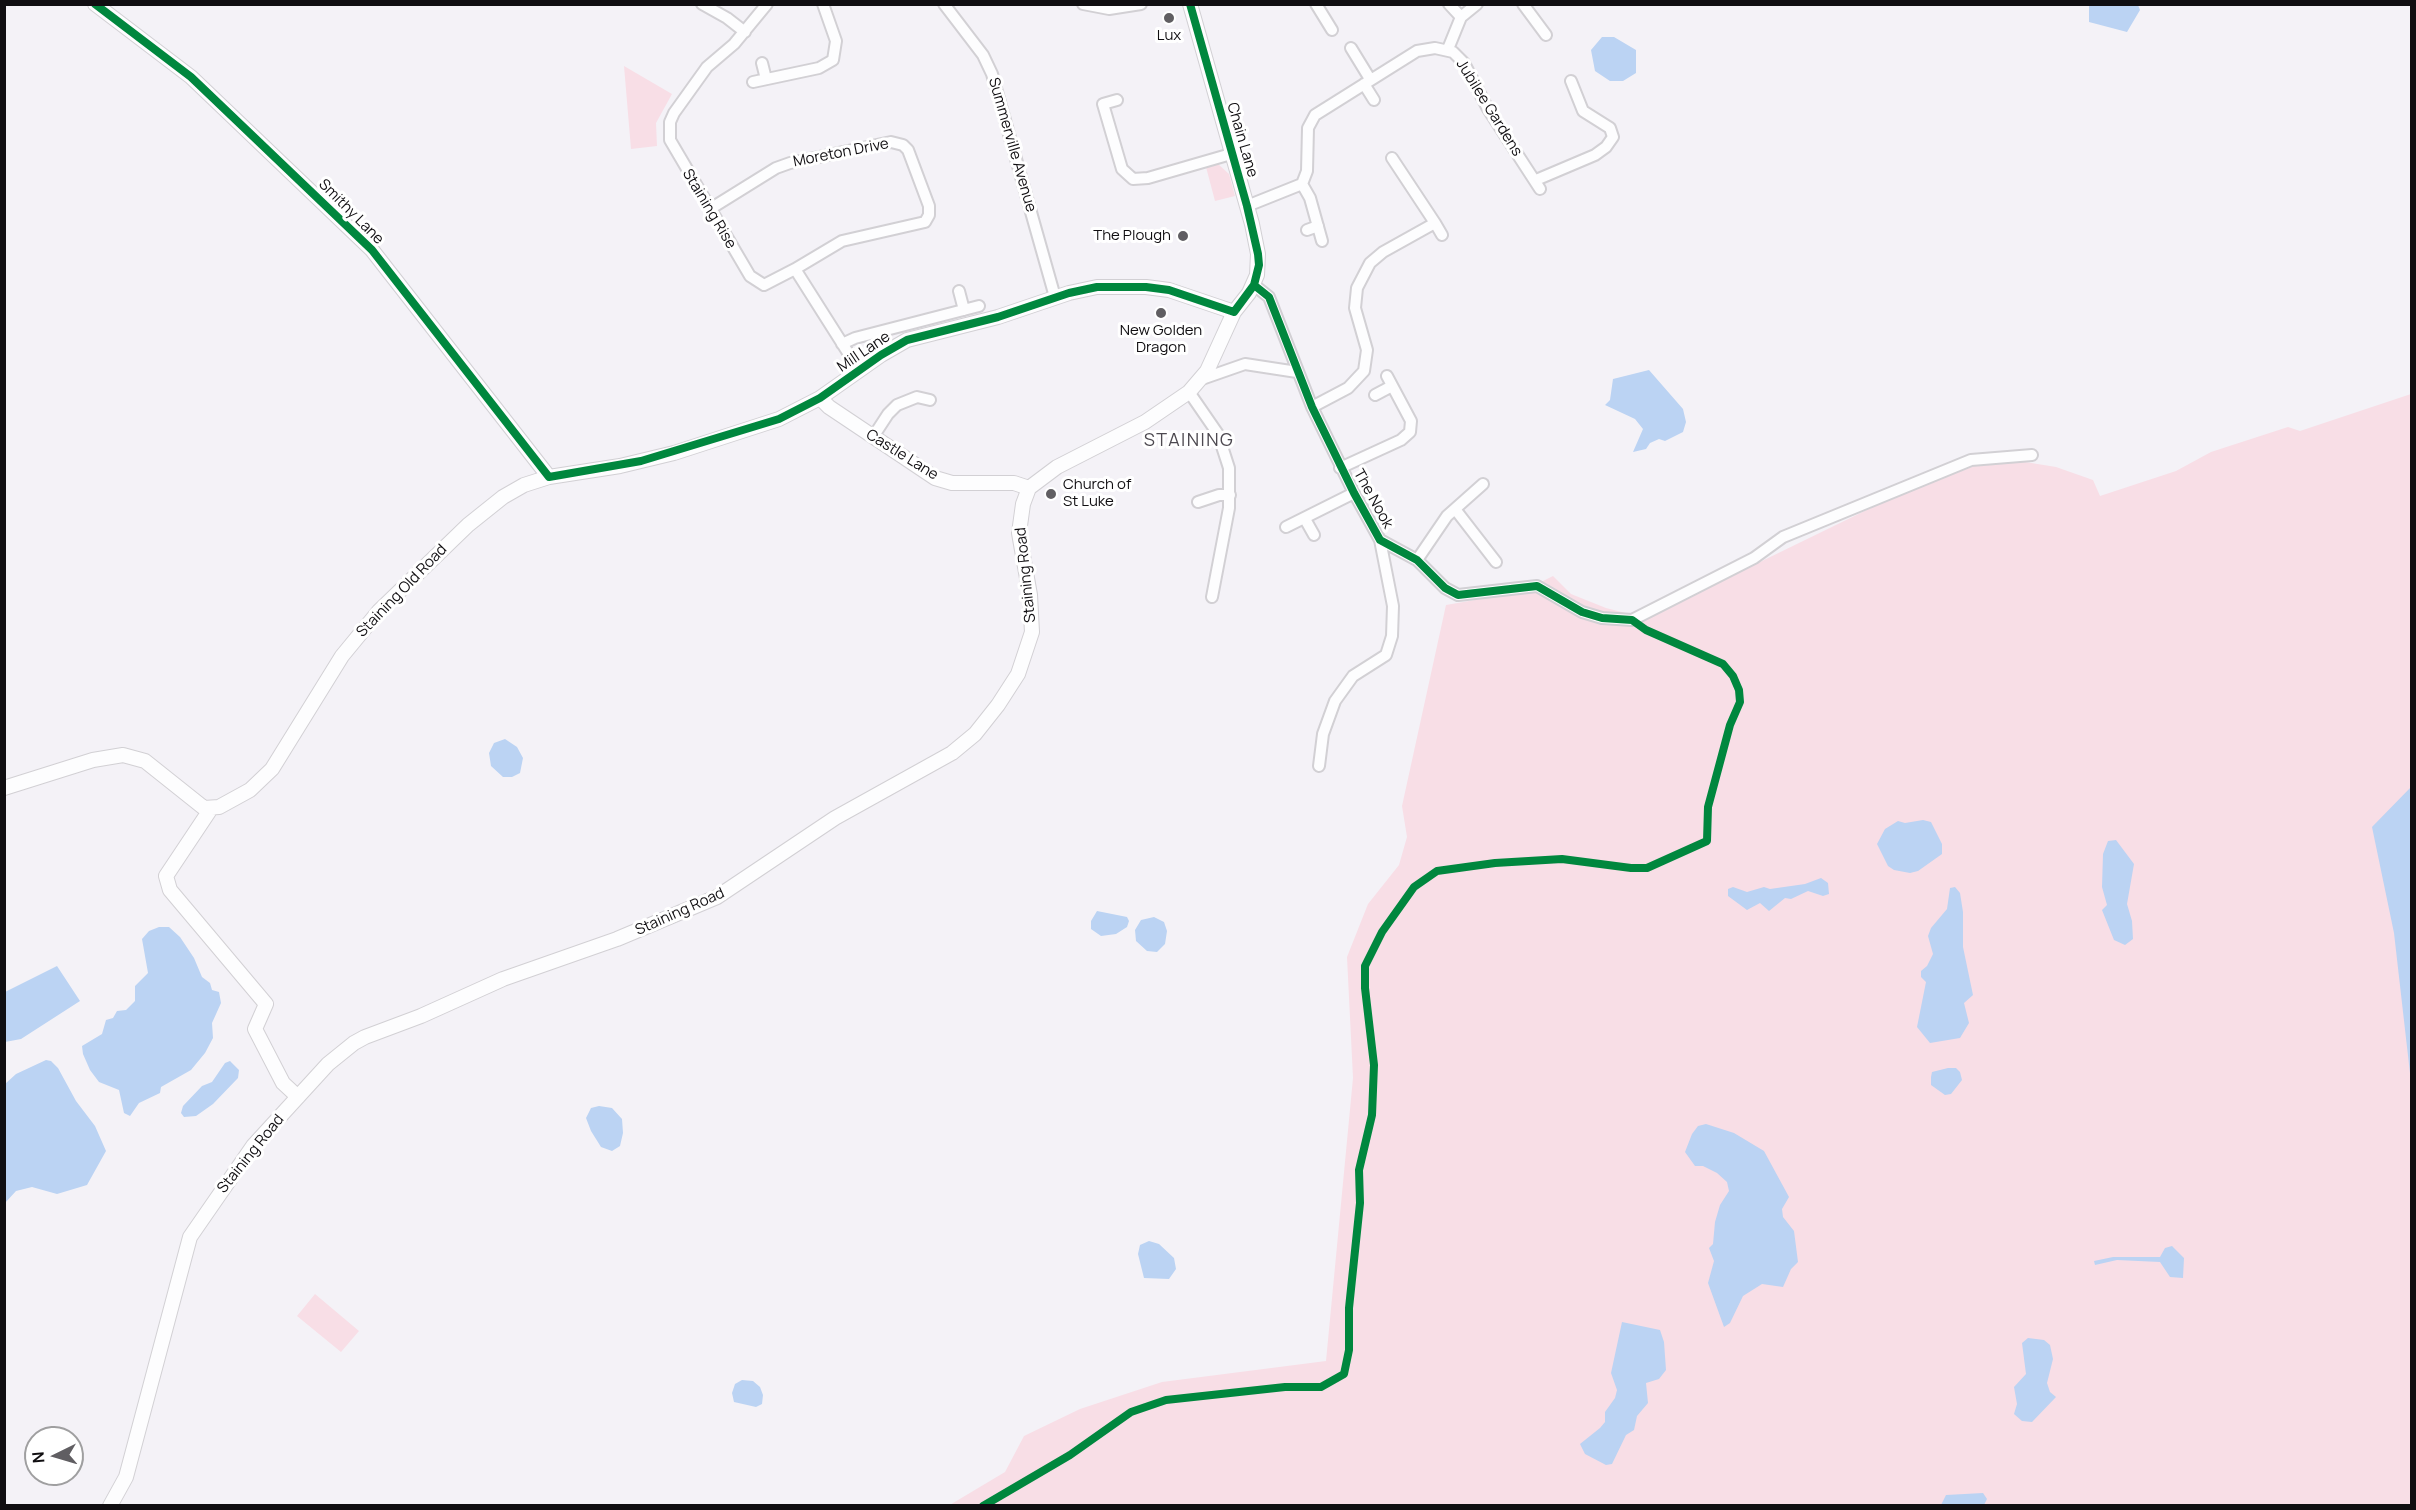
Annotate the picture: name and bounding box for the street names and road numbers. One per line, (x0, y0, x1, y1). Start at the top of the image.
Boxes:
street label: Jubilee Gardens (1452, 56, 1526, 160)
street label: Summerville Avenue (984, 76, 1040, 214)
street label: Chain Lane (1223, 101, 1261, 179)
street label: Moreton Drive (792, 135, 890, 171)
street label: Staining Rise (678, 166, 740, 252)
street label: Smithy Lane (315, 176, 387, 248)
street label: Mill Lane (834, 328, 894, 376)
street label: Castle Lane (863, 426, 941, 484)
street label: The Nook (1349, 466, 1397, 532)
street label: Staining Road (1012, 526, 1040, 624)
street label: Staining Old Road (353, 541, 451, 641)
street label: Staining Road (633, 884, 727, 940)
street label: Staining Road (214, 1111, 288, 1197)

